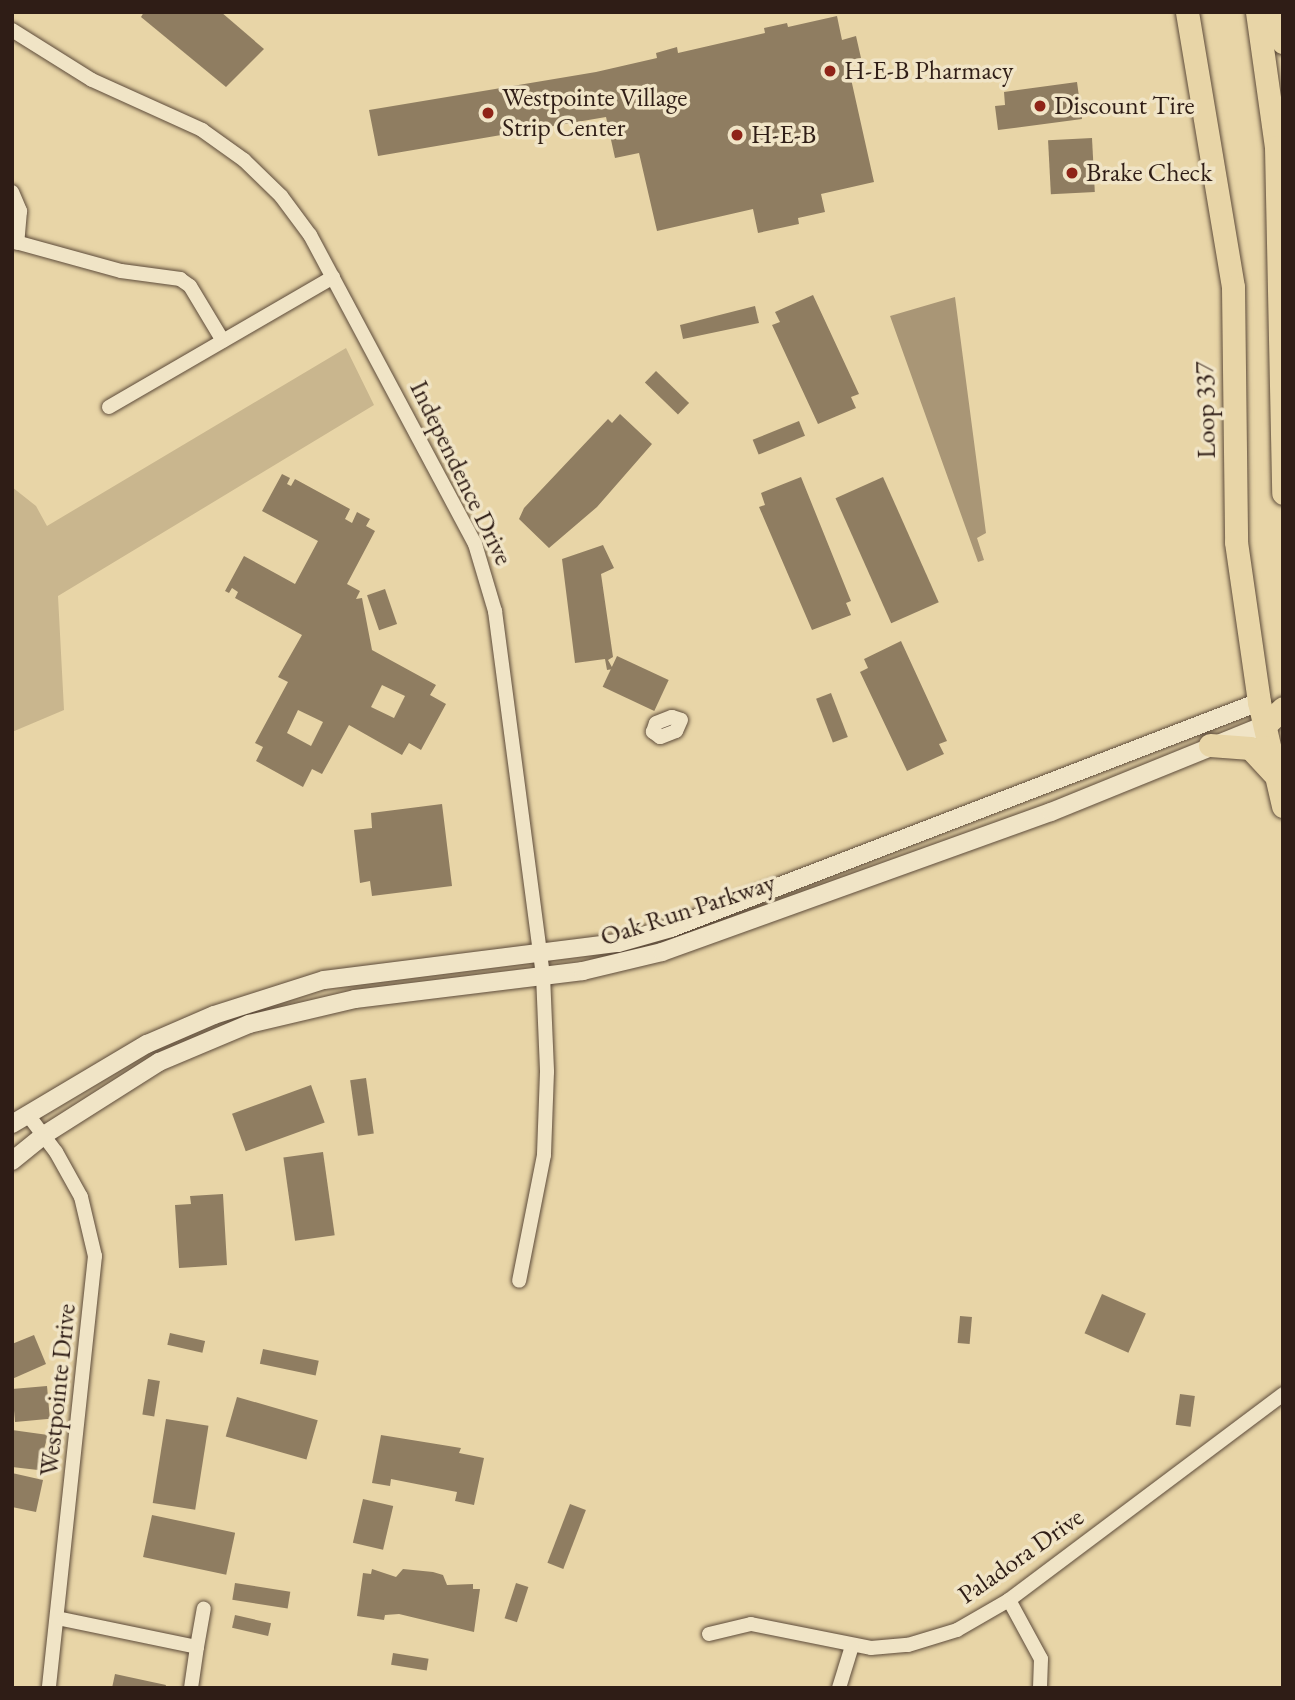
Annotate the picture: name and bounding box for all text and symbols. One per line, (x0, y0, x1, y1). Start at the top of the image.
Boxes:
place label: H-E-B Pharmacy (844, 55, 1013, 87)
marker: H-E-B Pharmacy (822, 63, 838, 79)
place label: Westpointe Village Strip Center (502, 82, 688, 144)
place label: Discount Tire (1054, 90, 1195, 122)
marker: Discount Tire (1032, 98, 1048, 114)
marker: Westpointe Village Strip Center (480, 105, 496, 121)
place label: H-E-B (751, 119, 816, 151)
marker: H-E-B (729, 127, 745, 143)
place label: Brake Check (1086, 157, 1212, 189)
marker: Brake Check (1064, 165, 1080, 181)
street label: Loop 337 (1190, 361, 1222, 459)
street label: Independence Drive (403, 376, 519, 570)
street label: Oak Run Parkway (597, 867, 779, 953)
street label: Westpointe Drive (33, 1302, 83, 1478)
street label: Paladora Drive (952, 1501, 1090, 1611)

